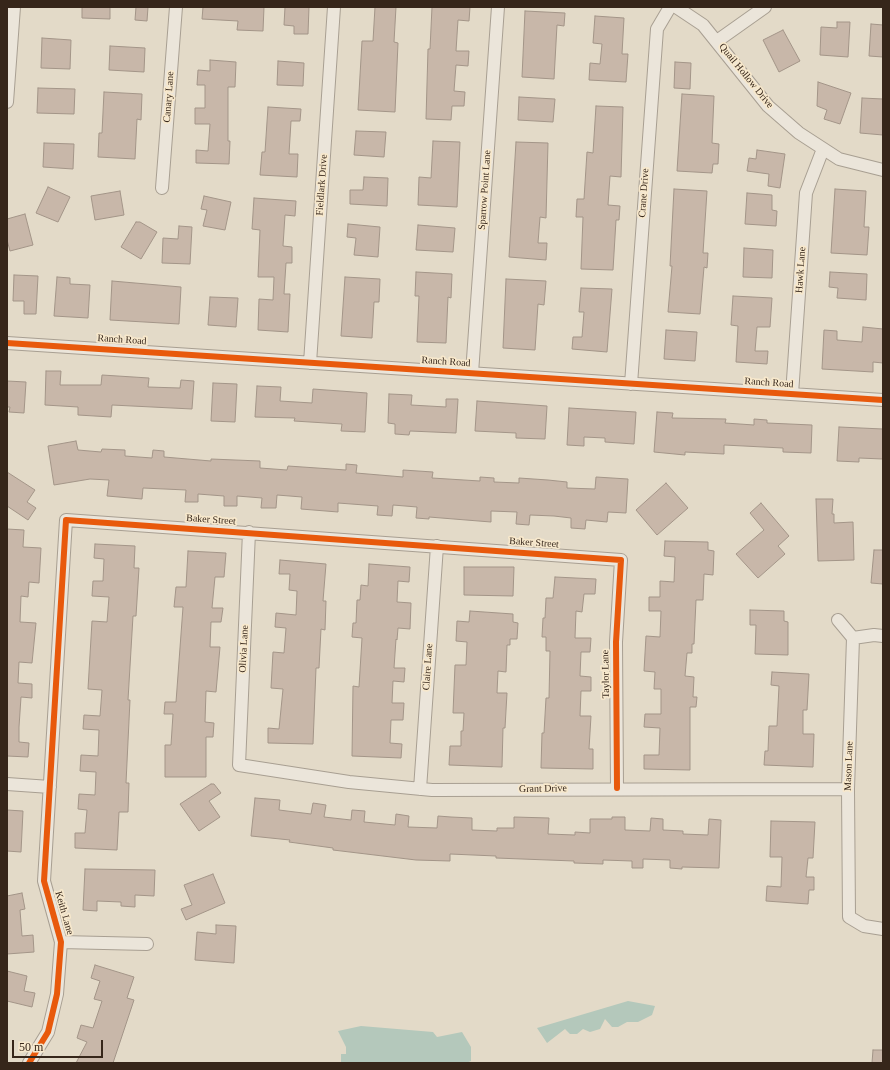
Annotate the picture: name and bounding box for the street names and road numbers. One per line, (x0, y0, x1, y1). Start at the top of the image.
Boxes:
street label: Quail Hollow Drive (716, 41, 776, 111)
street label: Canary Lane (161, 71, 177, 123)
street label: Sparrow Point Lane (476, 150, 494, 230)
street label: Fieldlark Drive (314, 154, 330, 216)
street label: Crane Drive (636, 168, 652, 218)
street label: Hawk Lane (793, 246, 809, 294)
street label: Ranch Road (97, 332, 147, 348)
street label: Ranch Road (421, 354, 471, 370)
street label: Ranch Road (744, 375, 794, 391)
street label: Baker Street (186, 512, 236, 528)
street label: Baker Street (509, 535, 559, 551)
street label: Olivia Lane (237, 625, 251, 673)
street label: Claire Lane (420, 643, 436, 691)
street label: Taylor Lane (600, 650, 612, 698)
street label: Mason Lane (842, 741, 856, 791)
street label: Grant Drive (519, 783, 567, 795)
street label: Keith Lane (52, 890, 76, 936)

